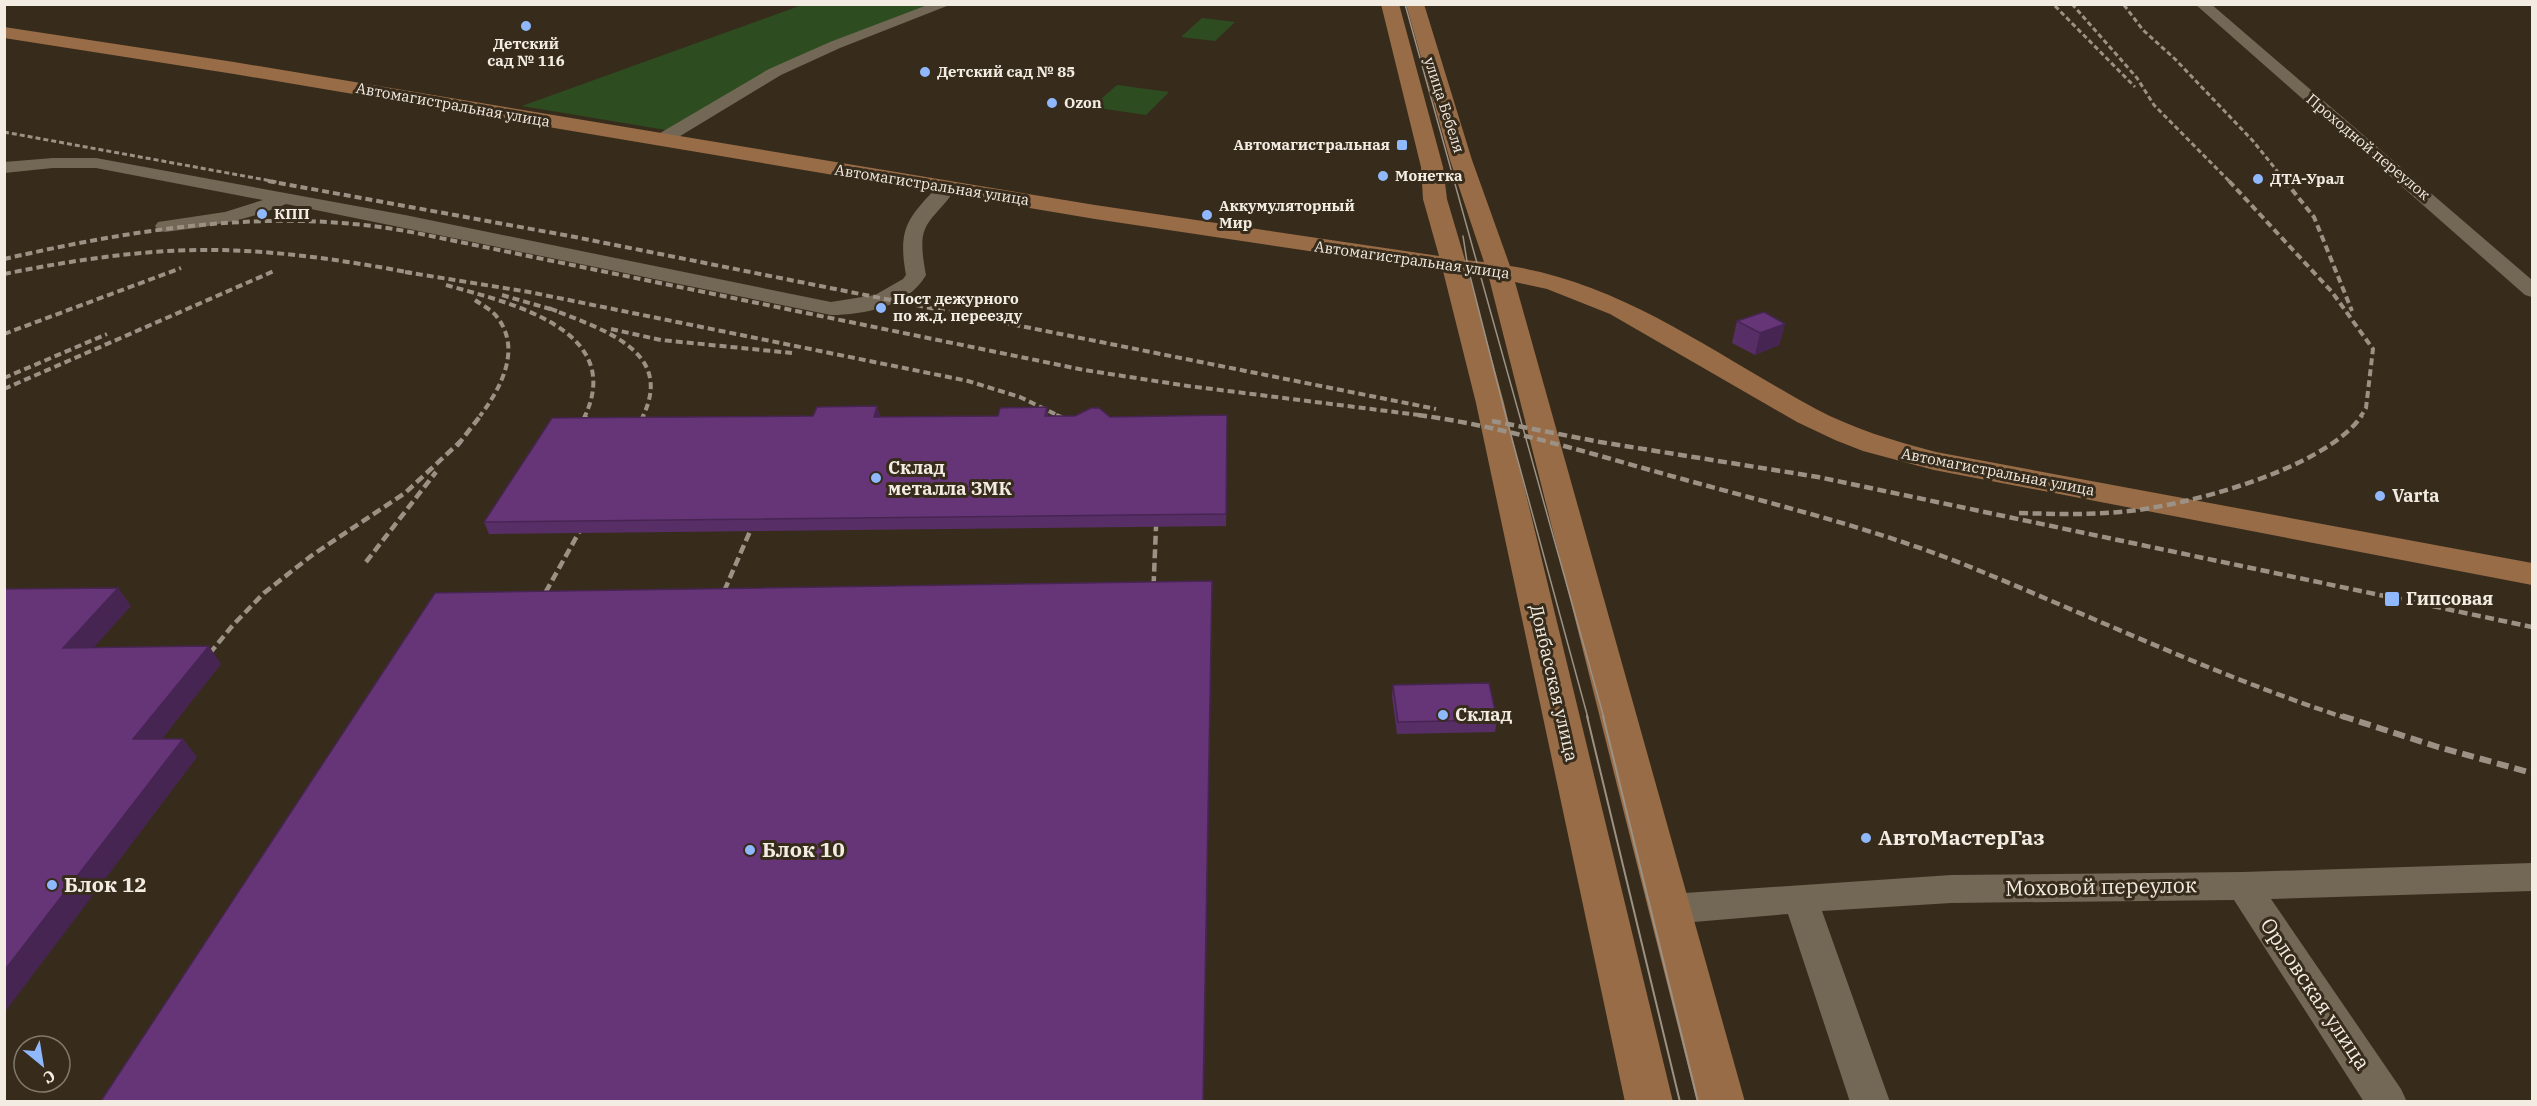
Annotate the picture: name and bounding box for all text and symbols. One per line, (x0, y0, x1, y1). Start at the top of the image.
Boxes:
marker: Детский сад № 116 (519, 19, 533, 33)
place label: Детский сад № 116 (487, 34, 565, 70)
street label: улица Бебеля (1420, 55, 1469, 155)
place label: Детский сад № 85 (937, 62, 1075, 81)
marker: Детский сад № 85 (918, 65, 932, 79)
street label: Автомагистральная улица (355, 78, 552, 131)
street label: Проходной переулок (2303, 89, 2434, 204)
place label: Ozon (1064, 93, 1102, 112)
marker: Ozon (1045, 96, 1059, 110)
place label: Автомагистральная (1233, 135, 1390, 154)
marker: Автомагистральная (1395, 138, 1409, 152)
street label: Автомагистральная улица (833, 160, 1031, 209)
place label: Монетка (1395, 166, 1463, 185)
marker: Монетка (1376, 169, 1390, 183)
place label: ДТА-Урал (2270, 169, 2344, 188)
marker: ДТА-Урал (2251, 172, 2265, 186)
place label: Аккумуляторный Мир (1219, 196, 1355, 232)
place label: КПП (274, 204, 310, 223)
marker: КПП (255, 207, 269, 221)
marker: Аккумуляторный Мир (1200, 208, 1214, 222)
street label: Автомагистральная улица (1313, 236, 1511, 283)
place label: Пост дежурного по ж.д. переезду (893, 289, 1023, 325)
marker: Пост дежурного по ж.д. переезду (874, 301, 888, 315)
street label: Автомагистральная улица (1900, 443, 2097, 500)
place label: Склад металла ЗМК (888, 456, 1013, 500)
marker: Склад металла ЗМК (869, 471, 883, 485)
place label: Varta (2392, 484, 2440, 507)
marker: Varta (2373, 489, 2387, 503)
place label: Гипсовая (2406, 587, 2493, 610)
marker: Гипсовая (2383, 590, 2401, 608)
street label: Донбасская улица (1525, 602, 1584, 764)
place label: Склад (1455, 703, 1513, 726)
marker: Склад (1436, 708, 1450, 722)
place label: АвтоМастерГаз (1878, 823, 2044, 851)
marker: АвтоМастерГаз (1859, 831, 1873, 845)
place label: Блок 10 (762, 835, 845, 863)
marker: Блок 10 (743, 843, 757, 857)
place label: Блок 12 (64, 870, 147, 898)
street label: Моховой переулок (2005, 870, 2197, 902)
marker: Блок 12 (45, 878, 59, 892)
street label: Орловская улица (2254, 912, 2377, 1075)
north arrow (12, 1034, 72, 1094)
text: С (40, 1066, 59, 1088)

